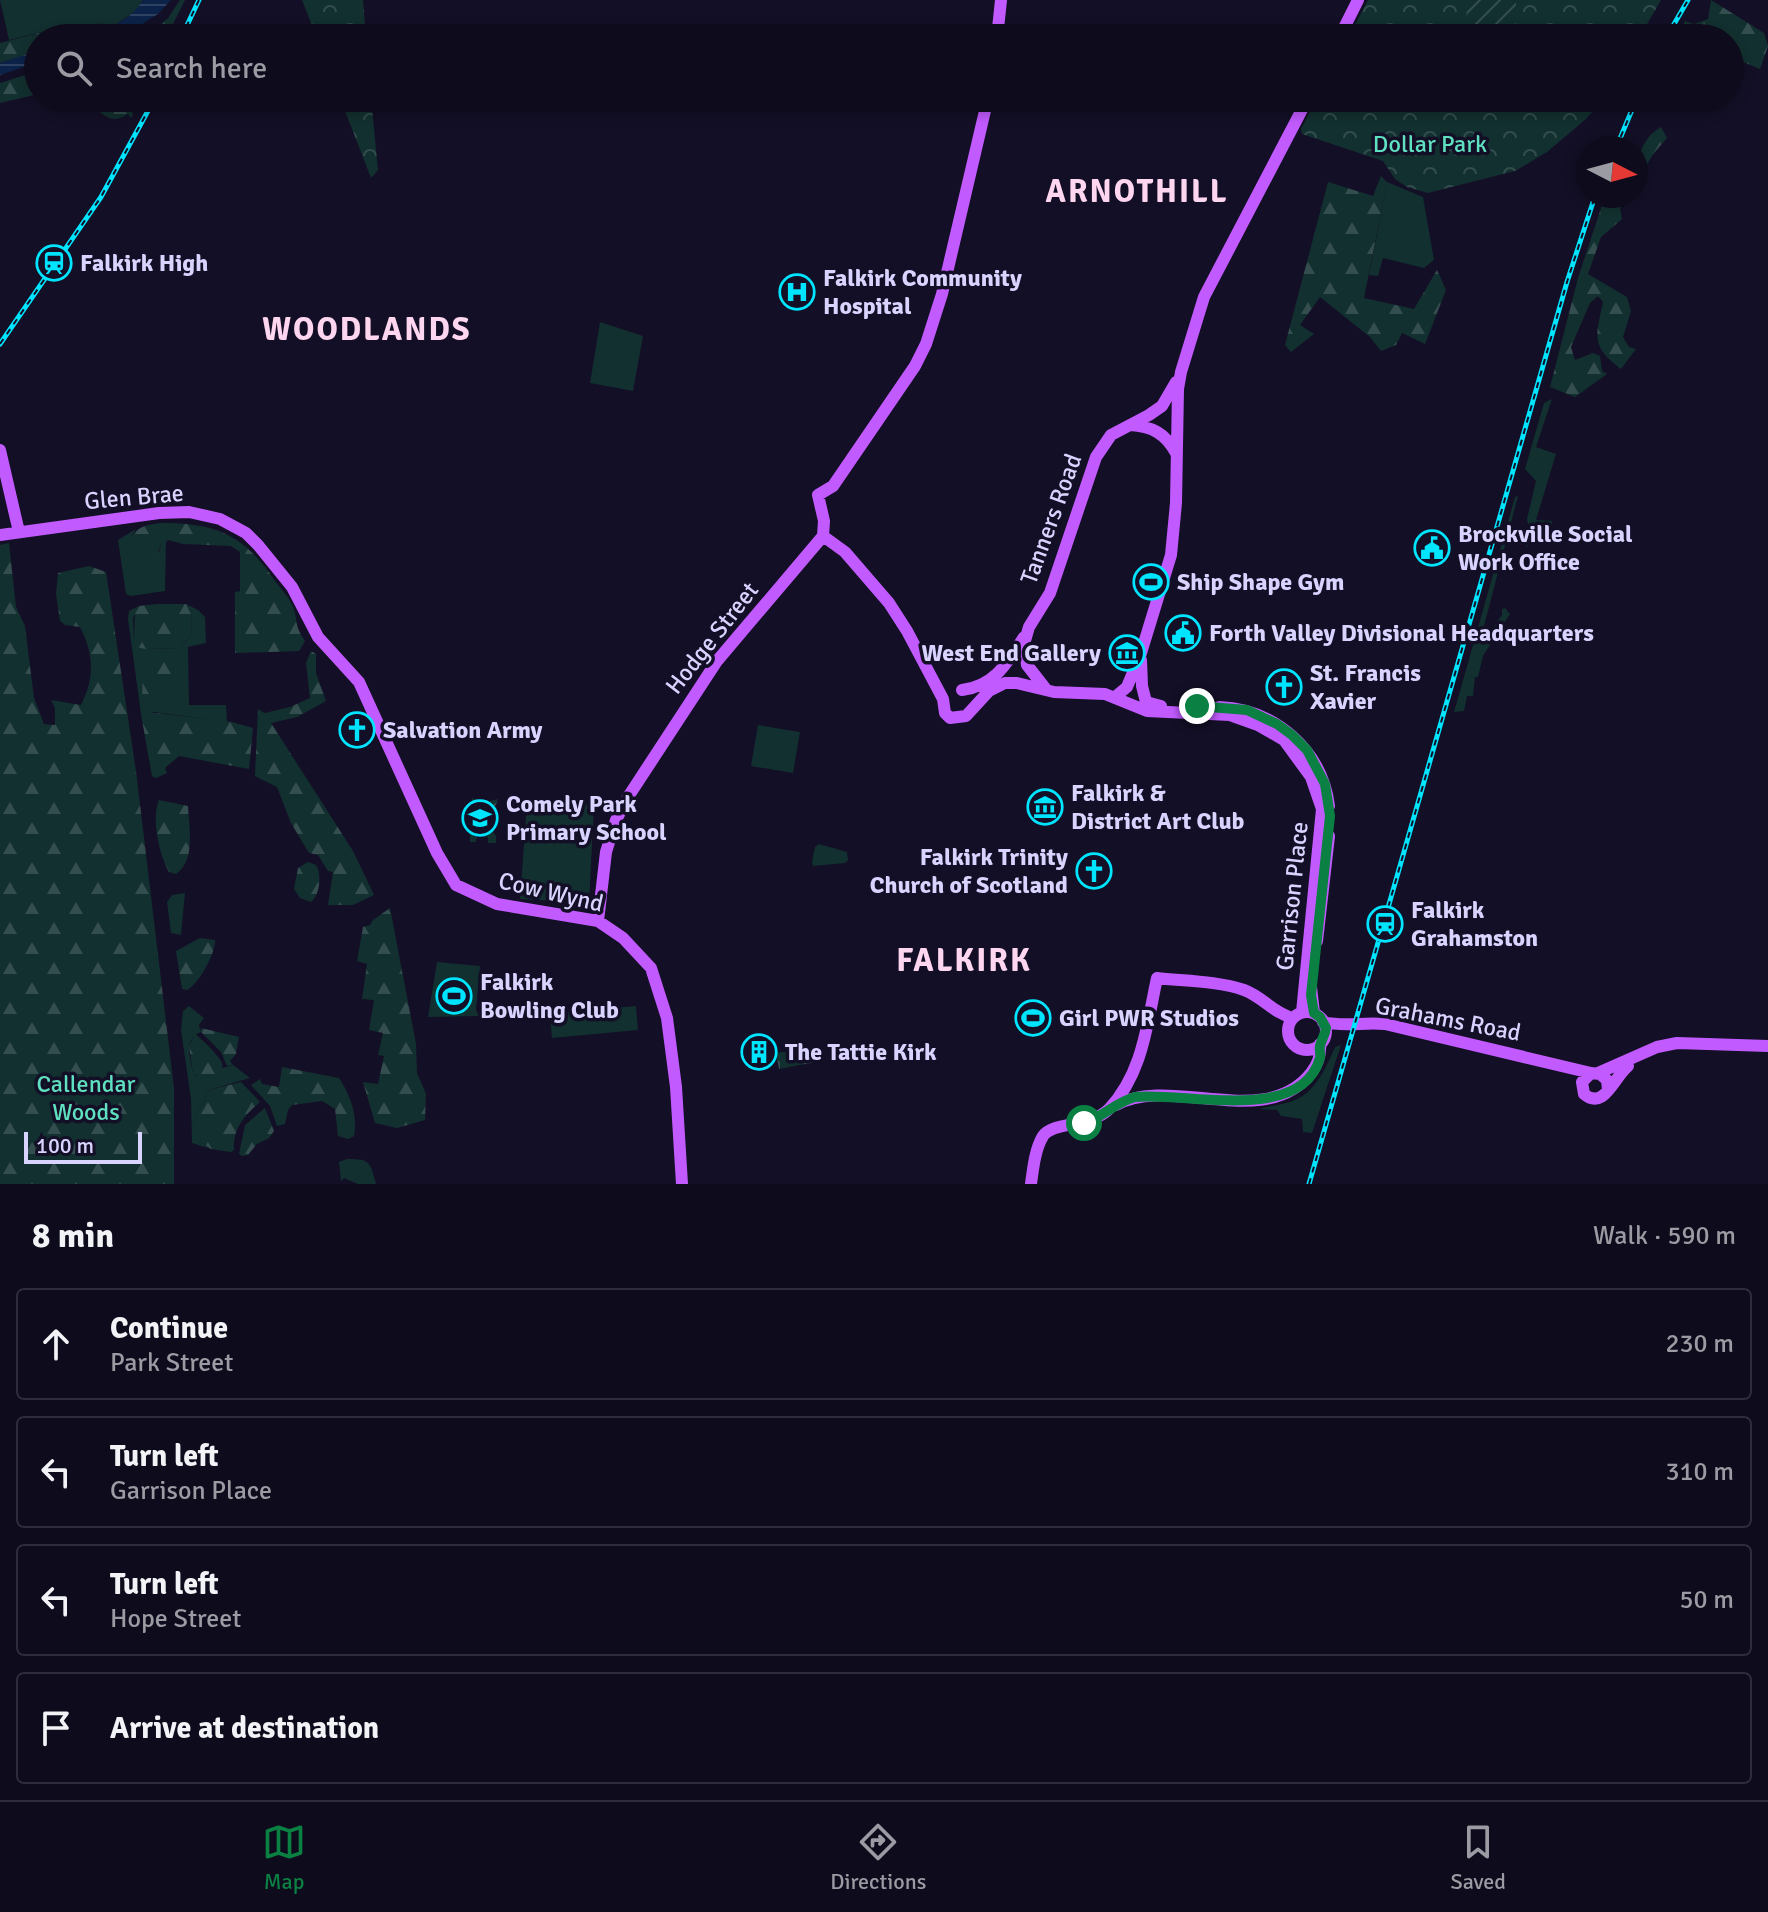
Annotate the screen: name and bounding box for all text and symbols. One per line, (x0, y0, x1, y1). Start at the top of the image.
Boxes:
search box (24, 24, 1744, 112)
icon: search (52, 46, 96, 90)
text: Search here (116, 50, 267, 87)
park label: Dollar Park (1373, 129, 1487, 159)
north arrow (1576, 136, 1648, 208)
district label: ARNOTHILL (1046, 172, 1229, 211)
station icon: Falkirk High (35, 244, 73, 282)
place label: Falkirk High (80, 248, 208, 278)
place label: Falkirk Community Hospital (823, 263, 1022, 321)
hospital icon: Falkirk Community Hospital (778, 273, 816, 311)
district label: WOODLANDS (262, 310, 472, 349)
street label: Tanners Road (1014, 450, 1088, 588)
street label: Glen Brae (83, 478, 185, 516)
place label: Brockville Social Work Office (1458, 519, 1633, 577)
public building icon: Brockville Social Work Office (1413, 529, 1451, 567)
sports icon: Ship Shape Gym (1132, 563, 1170, 601)
place label: Ship Shape Gym (1177, 567, 1344, 597)
street label: Hodge Street (659, 576, 765, 700)
public building icon: Forth Valley Divisional Headquarters (1164, 614, 1202, 652)
place label: Forth Valley Divisional Headquarters (1209, 618, 1594, 648)
museum icon: West End Gallery (1108, 634, 1146, 672)
place label: West End Gallery (922, 638, 1101, 668)
place label: St. Francis Xavier (1310, 658, 1421, 716)
church icon: St. Francis Xavier (1265, 668, 1303, 706)
route end (1179, 688, 1215, 724)
church icon: Salvation Army (338, 711, 376, 749)
place label: Salvation Army (383, 715, 543, 745)
place label: Falkirk & District Art Club (1071, 778, 1245, 836)
museum icon: Falkirk & District Art Club (1026, 788, 1064, 826)
place label: Comely Park Primary School (506, 789, 667, 847)
school or university icon: Comely Park Primary School (461, 799, 499, 837)
street label: Garrison Place (1269, 820, 1315, 972)
place label: Falkirk Trinity Church of Scotland (870, 842, 1068, 900)
church icon: Falkirk Trinity Church of Scotland (1075, 852, 1113, 890)
street label: Cow Wynd (496, 865, 606, 919)
place label: Falkirk Grahamston (1411, 895, 1538, 953)
station icon: Falkirk Grahamston (1366, 905, 1404, 943)
district label: FALKIRK (896, 941, 1032, 980)
place label: Falkirk Bowling Club (480, 967, 619, 1025)
sports icon: Falkirk Bowling Club (435, 977, 473, 1015)
street label: Grahams Road (1373, 990, 1523, 1048)
sports icon: Girl PWR Studios (1014, 999, 1052, 1037)
place label: Girl PWR Studios (1059, 1003, 1239, 1033)
building icon: The Tattie Kirk (740, 1033, 778, 1071)
place label: The Tattie Kirk (785, 1037, 937, 1067)
park label: Callendar Woods (37, 1069, 136, 1127)
route start (1066, 1105, 1102, 1141)
scale bar (24, 1128, 142, 1164)
text: 100 m (36, 1132, 94, 1159)
text: 8 min (32, 1215, 114, 1257)
text: Walk · 590 m (1593, 1220, 1736, 1252)
text: Continue (110, 1310, 228, 1347)
icon: ahead (34, 1322, 78, 1366)
text: 230 m (1665, 1328, 1734, 1360)
text: Park Street (110, 1347, 233, 1379)
text: Turn left (110, 1438, 219, 1475)
icon: left (34, 1450, 78, 1494)
text: 310 m (1665, 1456, 1734, 1488)
text: Garrison Place (110, 1475, 272, 1507)
text: Turn left (110, 1566, 219, 1603)
icon: left (34, 1578, 78, 1622)
text: 50 m (1679, 1584, 1734, 1616)
text: Hope Street (110, 1603, 241, 1635)
icon: arrive (34, 1706, 78, 1750)
text: Arrive at destination (110, 1710, 379, 1747)
tab: Map (262, 1820, 306, 1895)
tab: Directions (830, 1820, 926, 1895)
tab: Saved (1451, 1820, 1506, 1895)

